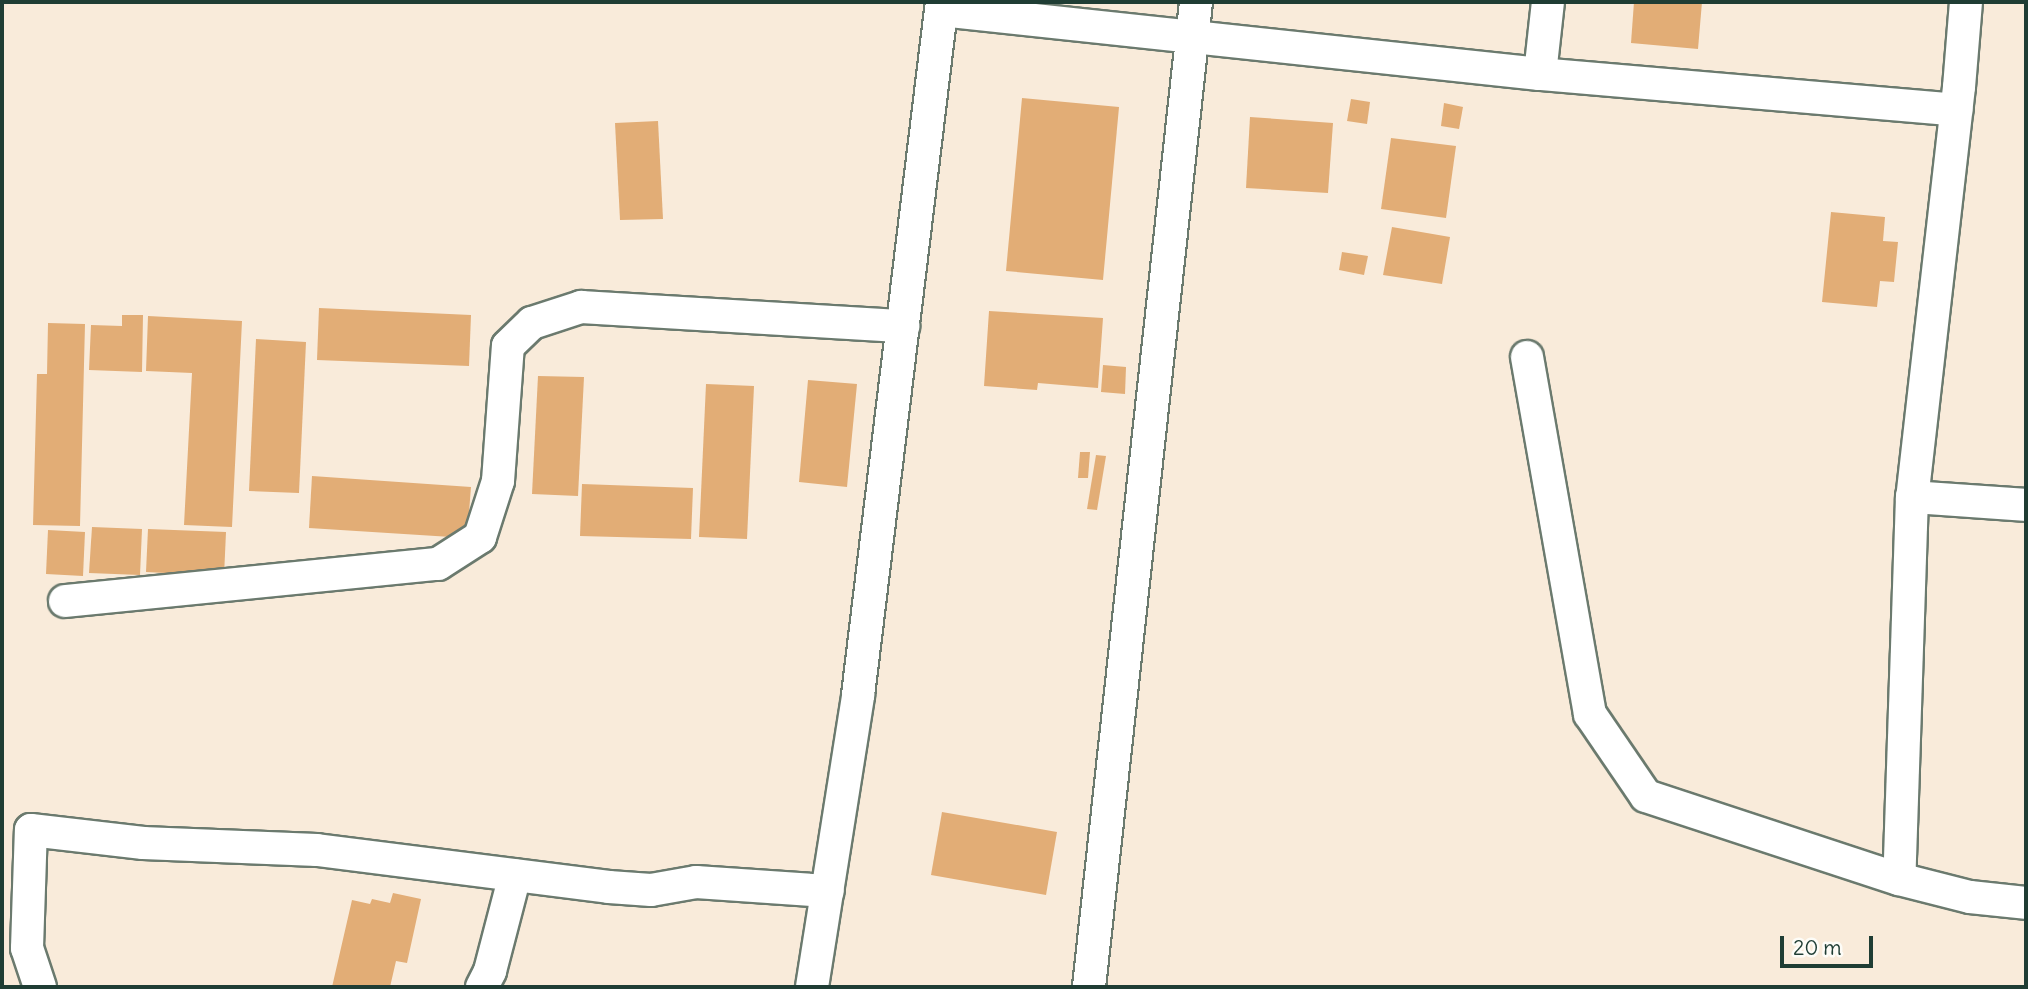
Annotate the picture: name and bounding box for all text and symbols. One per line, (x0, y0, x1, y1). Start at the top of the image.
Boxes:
scale bar (1783, 922, 1876, 966)
text: 20 m (1793, 934, 1842, 961)

